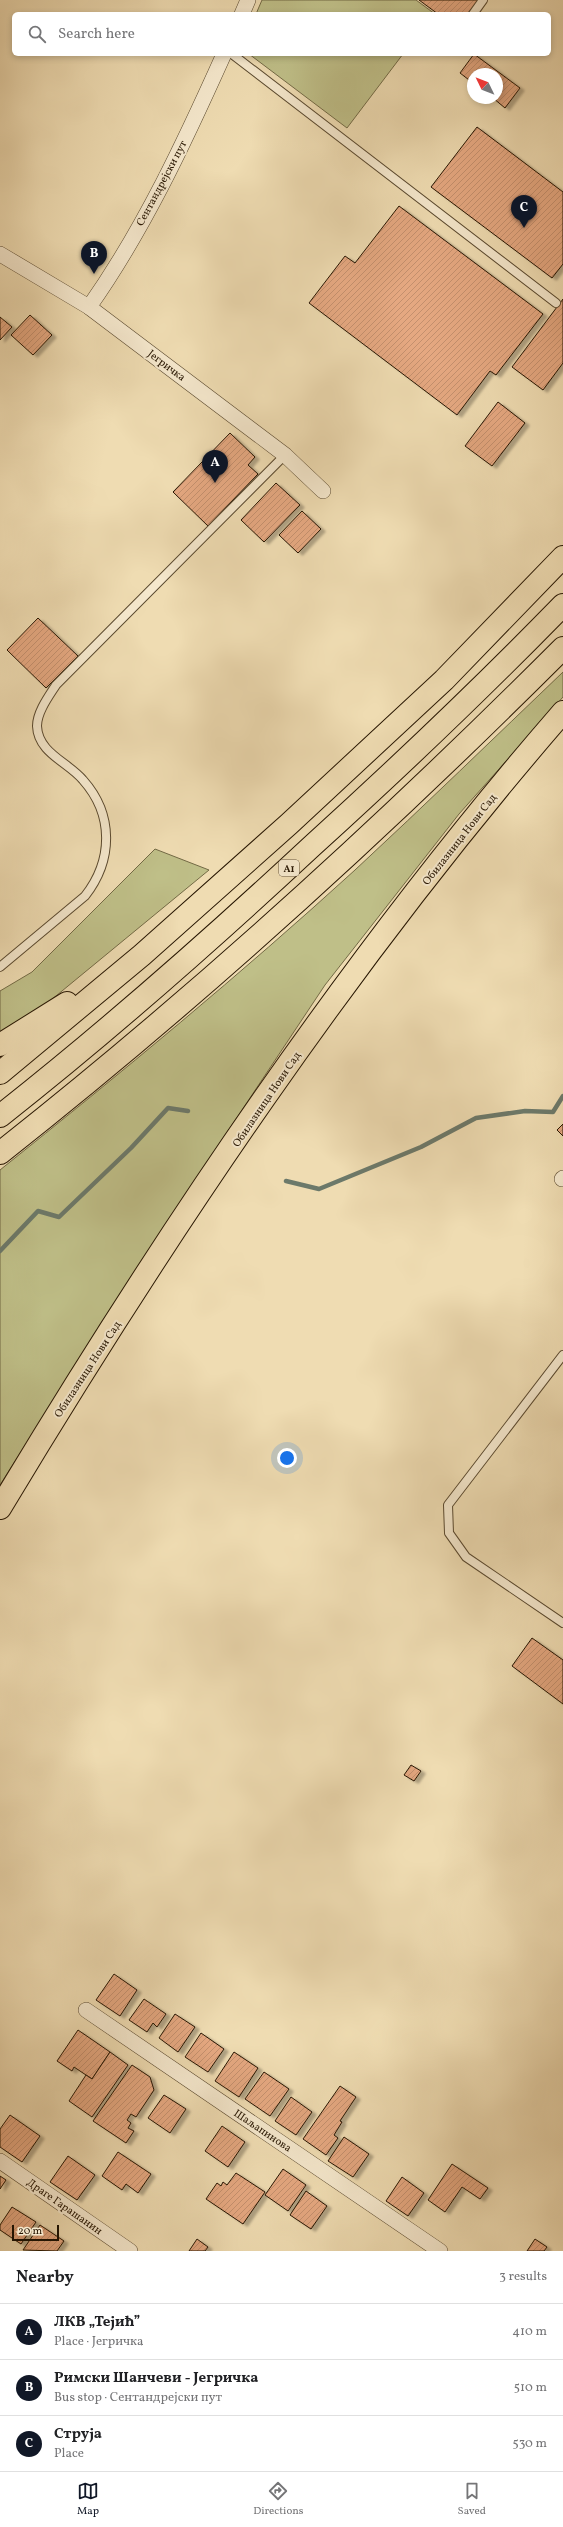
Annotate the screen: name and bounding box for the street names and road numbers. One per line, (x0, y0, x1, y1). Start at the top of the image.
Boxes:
street label: Сентандрејски пут (133, 138, 191, 229)
street label: Јегричка (144, 347, 189, 386)
street label: Обилазница Нови Сад (420, 790, 501, 889)
road number: A1 (279, 860, 299, 876)
street label: Обилазница Нови Сад (230, 1048, 305, 1151)
street label: Обилазница Нови Сад (51, 1318, 126, 1421)
street label: Шаљапинова (230, 2106, 294, 2156)
street label: Драге Гарашанин (23, 2176, 105, 2239)

